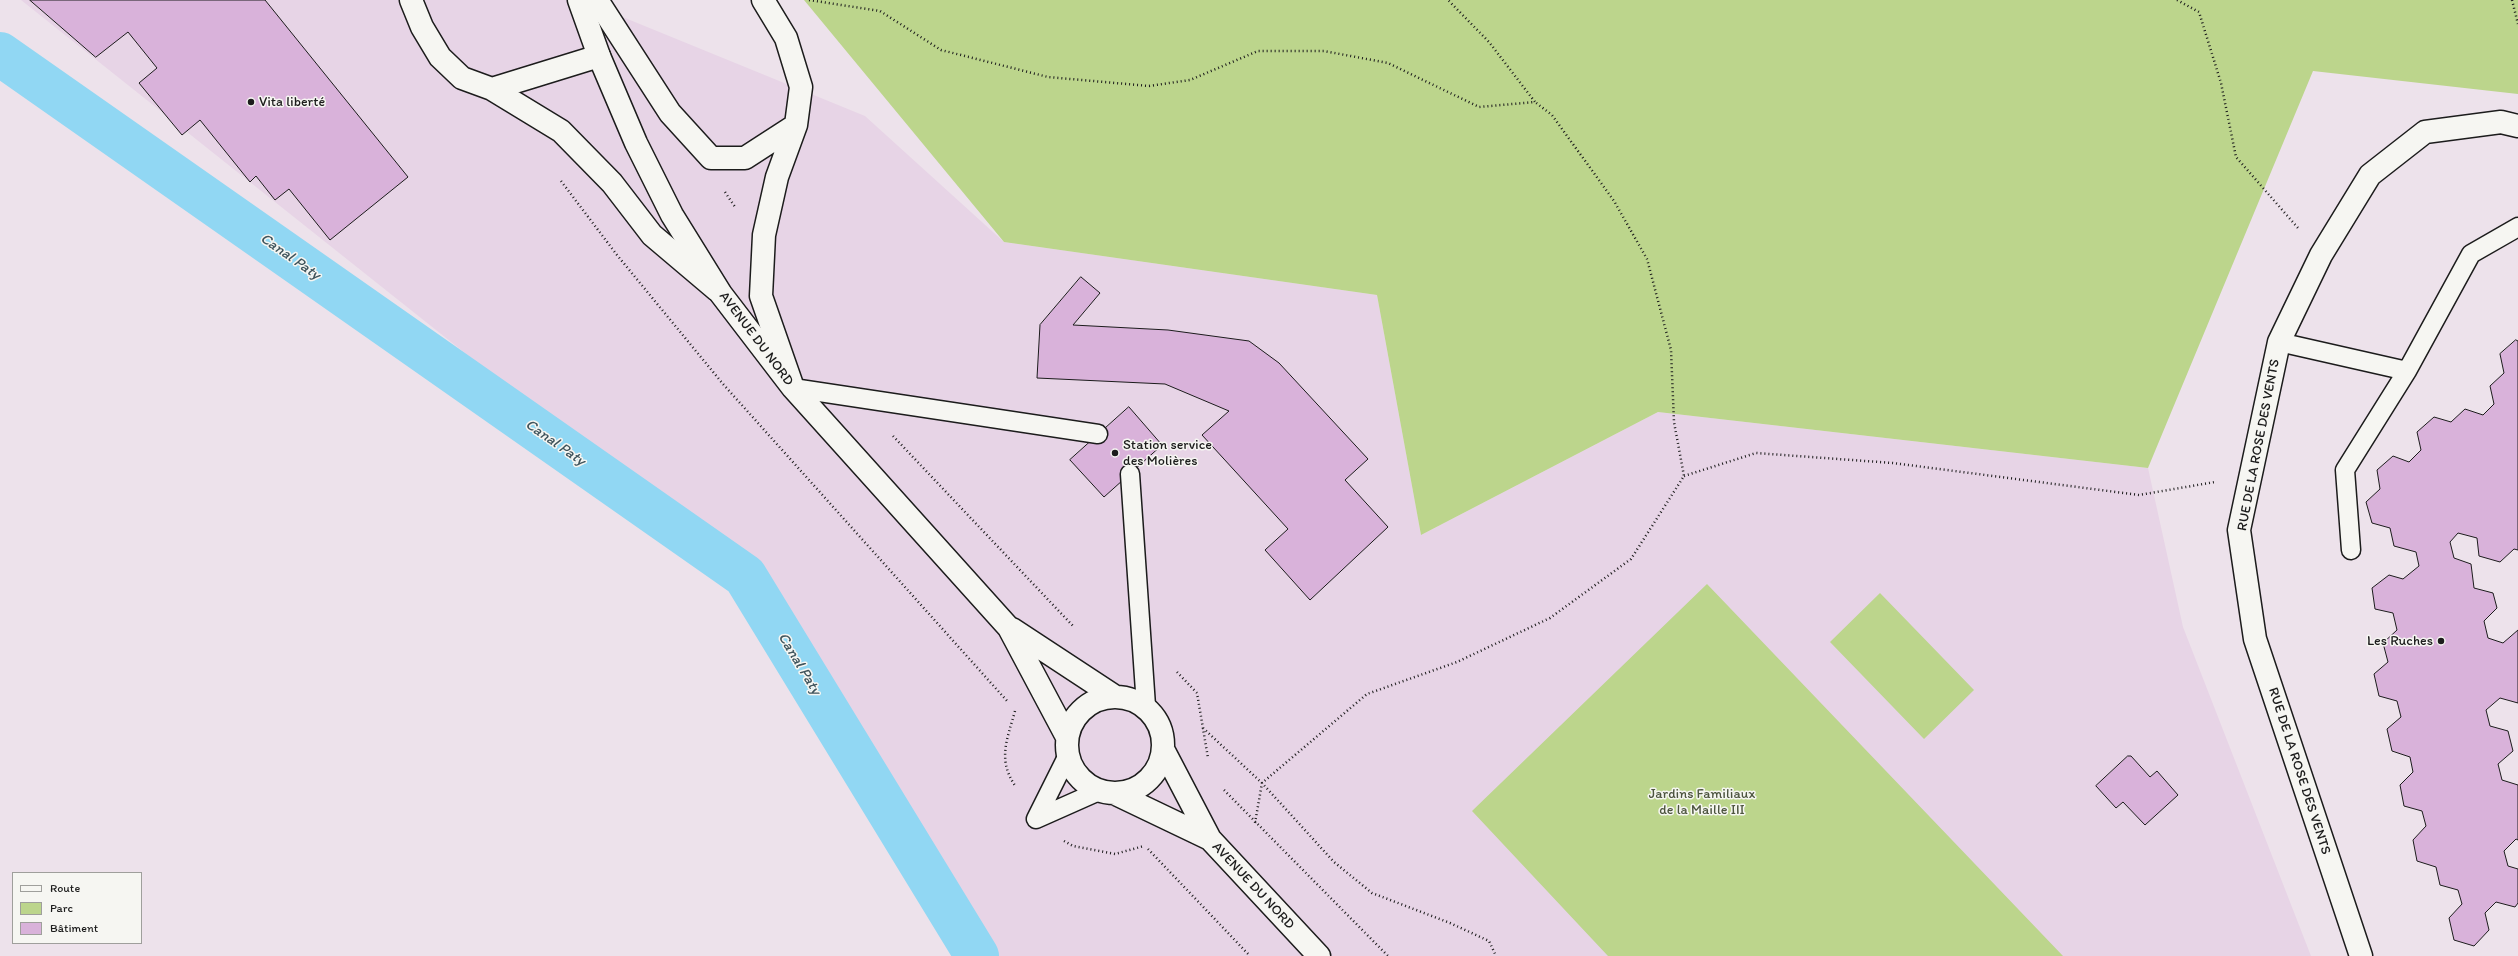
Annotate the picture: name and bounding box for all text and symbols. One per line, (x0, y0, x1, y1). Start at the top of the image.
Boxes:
place label: Vita liberté (259, 94, 325, 110)
marker: Vita liberté (246, 97, 256, 107)
water label: Canal Paty (256, 230, 324, 284)
street label: AVENUE DU NORD (715, 289, 797, 389)
street label: RUE DE LA ROSE DES VENTS (2234, 358, 2284, 532)
water label: Canal Paty (521, 416, 589, 470)
place label: Station service des Molières (1123, 437, 1212, 470)
marker: Station service des Molières (1110, 448, 1120, 458)
water label: Canal Paty (773, 630, 825, 698)
place label: Les Ruches (2367, 633, 2433, 649)
marker: Les Ruches (2436, 636, 2446, 646)
street label: RUE DE LA ROSE DES VENTS (2264, 685, 2334, 857)
park label: Jardins Familiaux de la Maille III (1649, 786, 1755, 818)
street label: AVENUE DU NORD (1208, 839, 1298, 933)
legend (12, 872, 142, 944)
text: Route (50, 881, 80, 895)
text: Parc (50, 901, 73, 915)
text: Bâtiment (50, 921, 98, 935)

